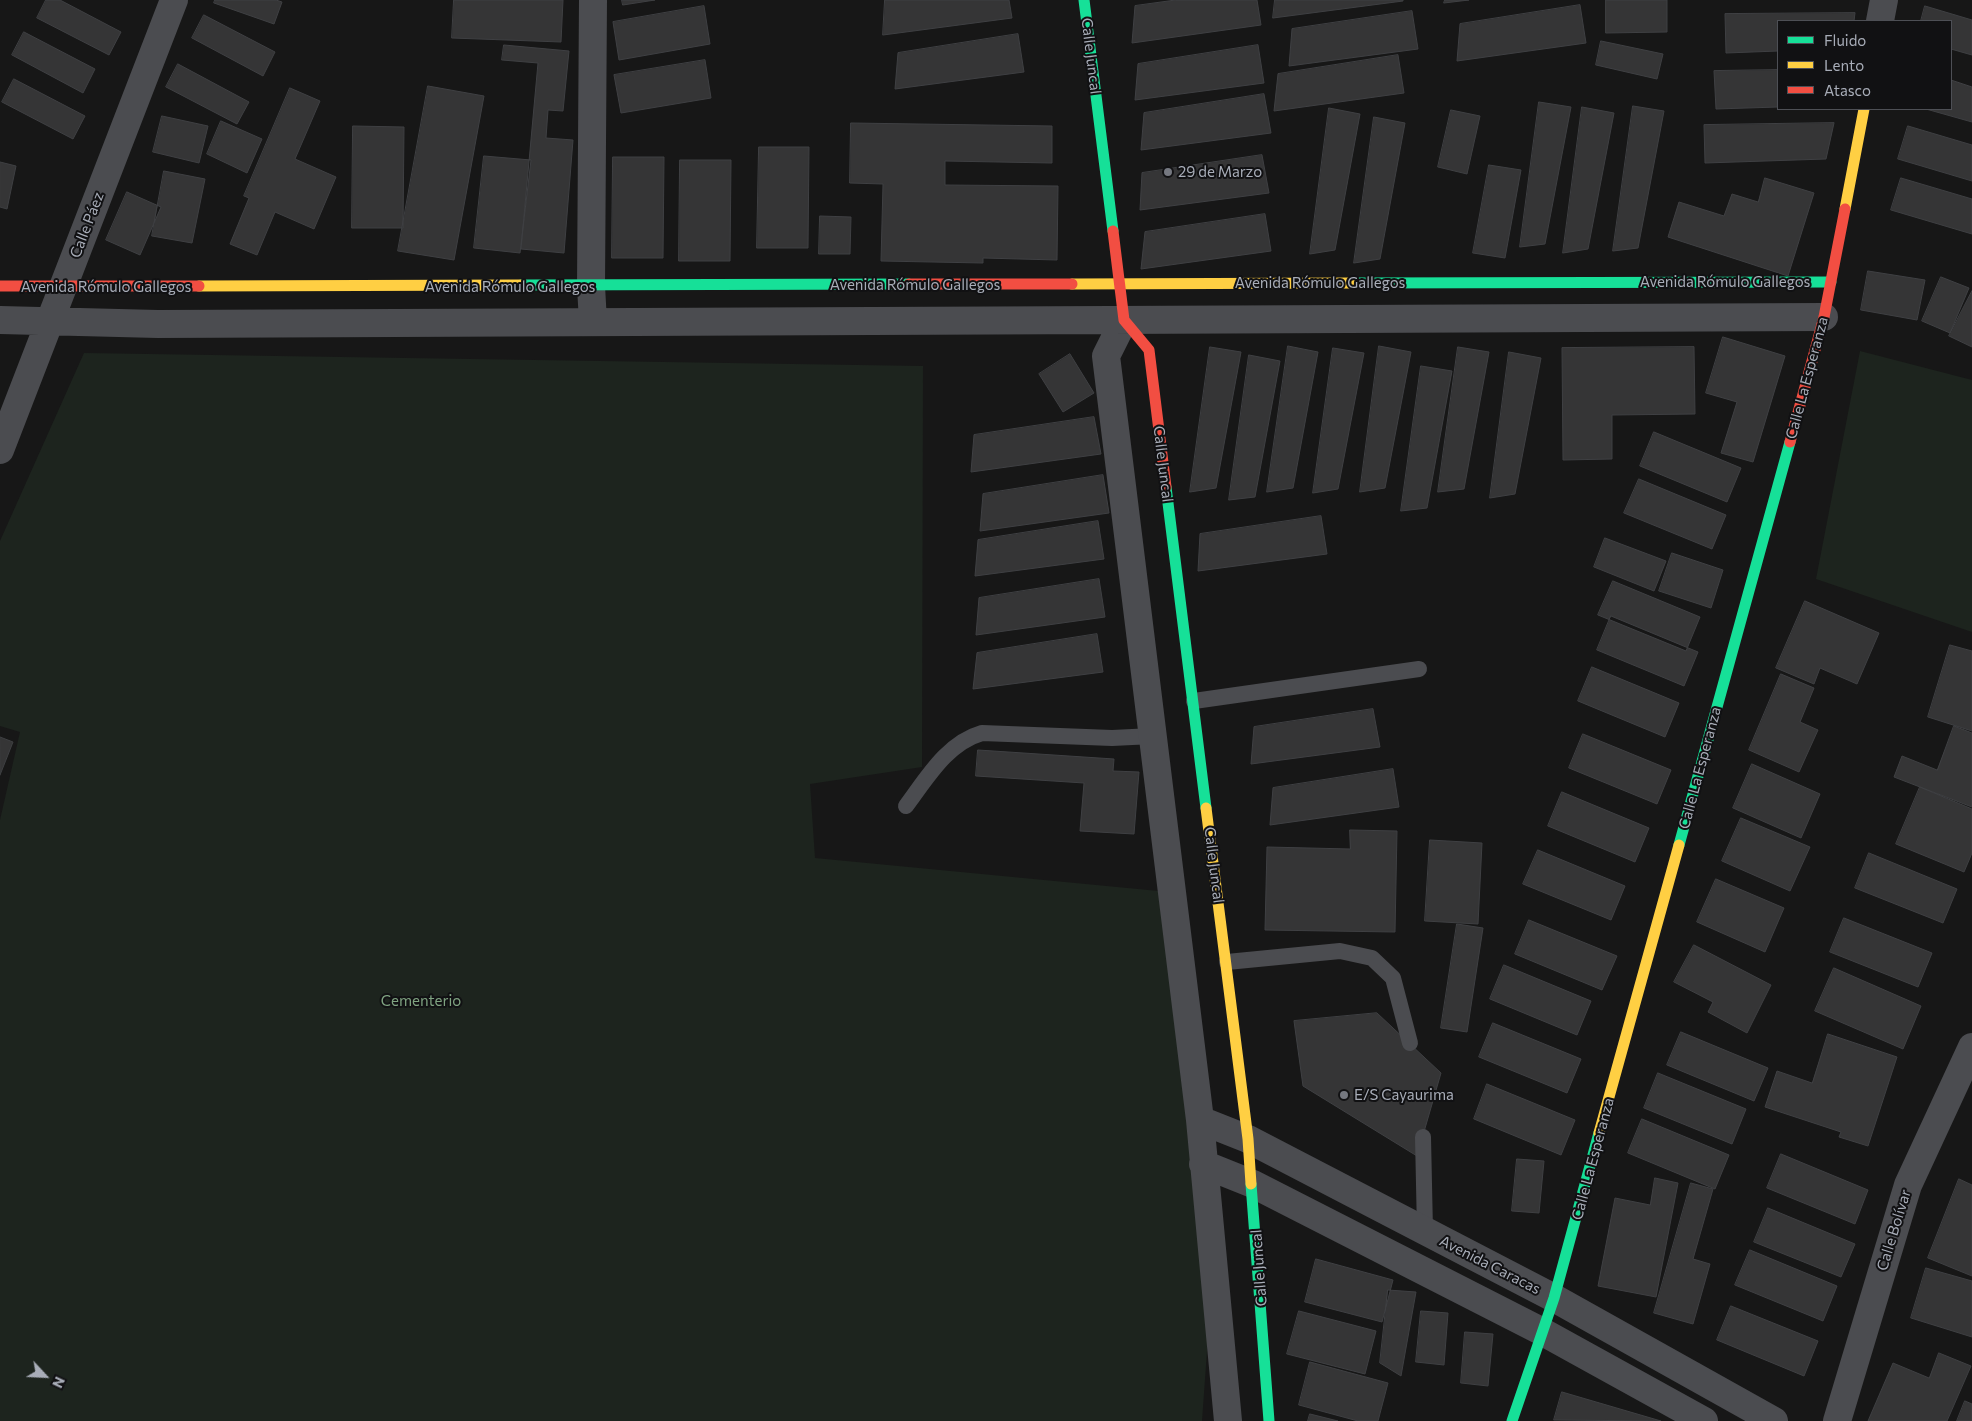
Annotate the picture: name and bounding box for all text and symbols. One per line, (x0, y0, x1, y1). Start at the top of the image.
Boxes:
street label: Calle Juncal (1077, 17, 1105, 95)
legend (1777, 20, 1952, 110)
text: Fluido (1824, 31, 1866, 49)
text: Lento (1824, 56, 1864, 74)
text: Atasco (1824, 81, 1871, 99)
place label: 29 de Marzo (1178, 163, 1262, 181)
marker: 29 de Marzo (1162, 166, 1174, 178)
street label: Calle Páez (66, 190, 108, 260)
street label: Avenida Rómulo Gallegos (1640, 273, 1810, 291)
street label: Avenida Rómulo Gallegos (1235, 274, 1405, 292)
street label: Avenida Rómulo Gallegos (830, 276, 1000, 294)
street label: Avenida Rómulo Gallegos (21, 278, 191, 296)
street label: Avenida Rómulo Gallegos (425, 278, 595, 296)
street label: Calle La Esperanza (1782, 315, 1832, 441)
street label: Calle Juncal (1149, 425, 1177, 503)
street label: Calle La Esperanza (1675, 705, 1725, 831)
street label: Calle Juncal (1200, 826, 1228, 904)
park label: Cementerio (381, 992, 461, 1010)
place label: E/S Cayaurima (1354, 1086, 1454, 1104)
marker: E/S Cayaurima (1338, 1089, 1350, 1101)
street label: Calle La Esperanza (1568, 1096, 1618, 1222)
street label: Calle Bolívar (1873, 1187, 1915, 1273)
street label: Calle Juncal (1247, 1229, 1271, 1307)
street label: Avenida Caracas (1437, 1232, 1543, 1298)
north arrow (20, 1351, 70, 1401)
text: N (49, 1374, 69, 1391)

